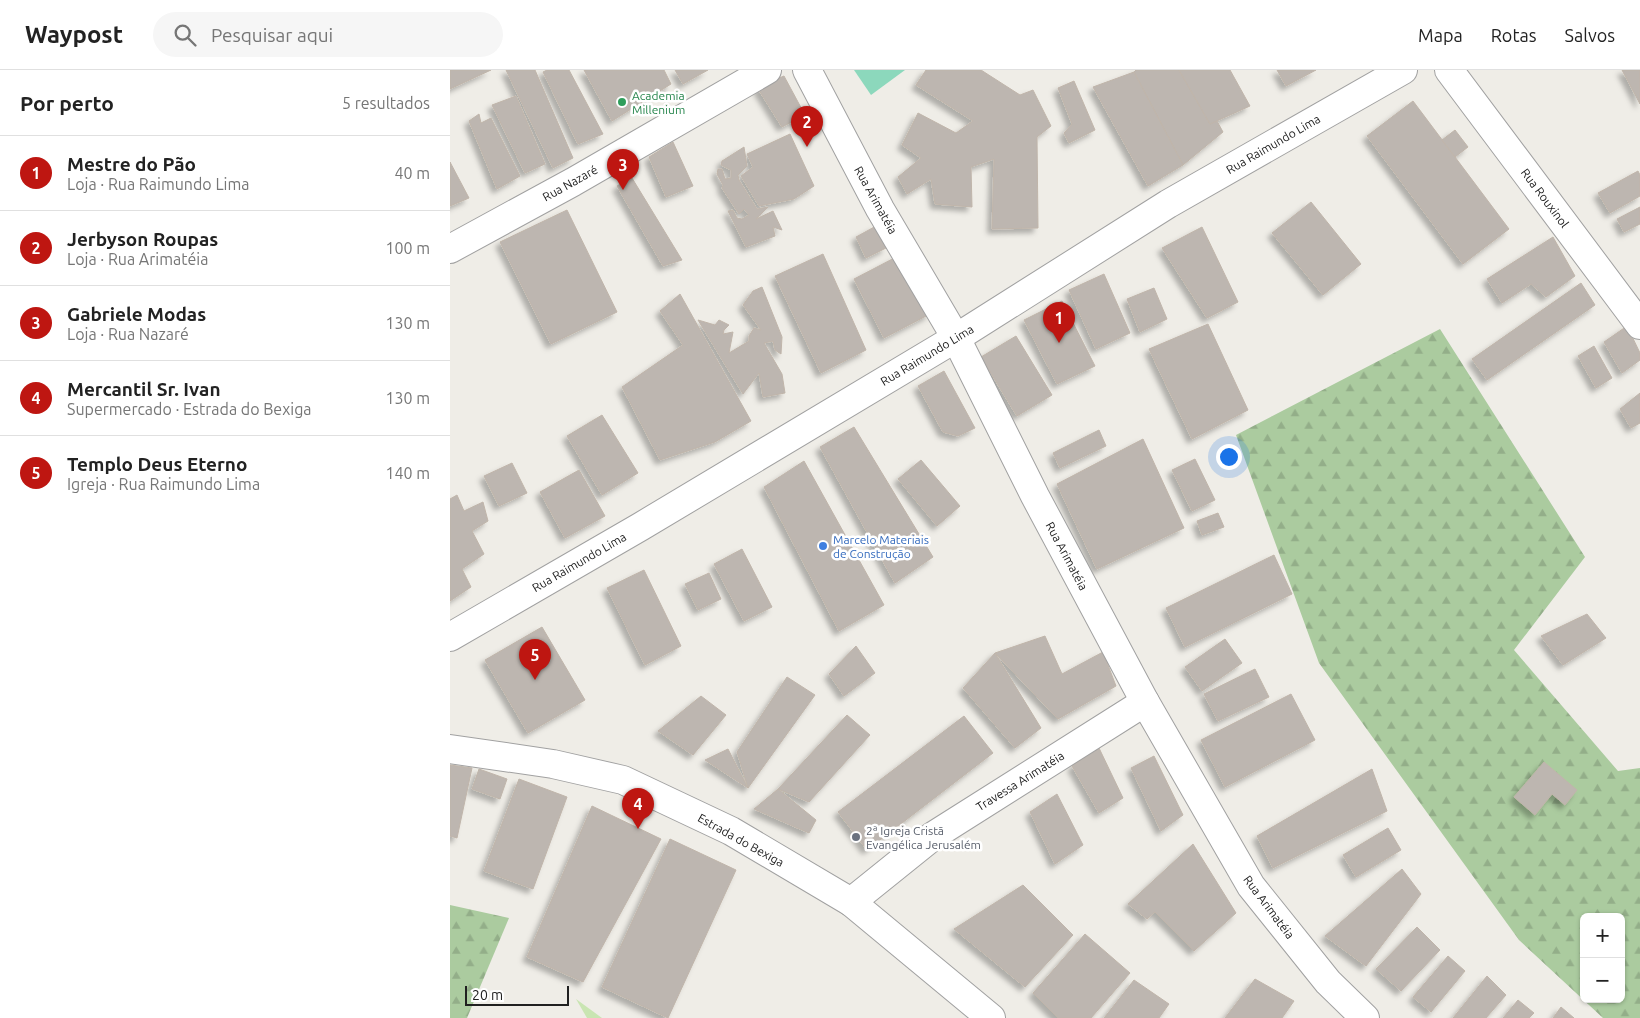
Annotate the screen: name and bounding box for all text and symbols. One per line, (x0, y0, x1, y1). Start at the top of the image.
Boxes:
search box (153, 12, 503, 57)
text: Waypost (25, 21, 123, 48)
icon: search (171, 21, 199, 49)
text: Pesquisar aqui (211, 24, 333, 46)
text: Mapa (1418, 25, 1463, 45)
text: Rotas (1491, 25, 1537, 45)
text: Salvos (1565, 25, 1615, 45)
place label: Academia Millenium (632, 89, 685, 116)
text: Por perto (20, 91, 114, 115)
text: 5 resultados (342, 94, 430, 112)
marker: Academia Millenium (616, 96, 628, 108)
pin: 2 (791, 106, 823, 147)
street label: Rua Raimundo Lima (1224, 112, 1322, 176)
pin: 3 (607, 149, 639, 190)
text: Mestre do Pão (67, 153, 196, 175)
street label: Rua Nazaré (540, 163, 600, 203)
text: 1 (31, 164, 41, 182)
text: 40 m (394, 164, 430, 182)
street label: Rua Arimatéia (852, 164, 900, 236)
street label: Rua Rouxinol (1519, 166, 1571, 230)
text: Loja · Rua Raimundo Lima (67, 175, 249, 193)
text: Jerbyson Roupas (67, 228, 218, 250)
text: 2 (31, 239, 41, 257)
text: 100 m (385, 239, 430, 257)
text: Loja · Rua Arimatéia (67, 250, 208, 268)
pin: 1 (1043, 302, 1075, 343)
text: Gabriele Modas (67, 303, 206, 325)
text: 3 (31, 314, 41, 332)
text: 130 m (385, 314, 430, 332)
street label: Rua Raimundo Lima (878, 322, 976, 388)
text: Loja · Rua Nazaré (67, 325, 189, 343)
text: Mercantil Sr. Ivan (67, 378, 221, 400)
text: 4 (31, 389, 41, 407)
text: 130 m (385, 389, 430, 407)
text: Supermercado · Estrada do Bexiga (67, 400, 312, 418)
your location (1216, 444, 1242, 470)
text: Templo Deus Eterno (67, 453, 247, 475)
text: 5 (31, 464, 41, 482)
text: 140 m (385, 464, 430, 482)
text: Igreja · Rua Raimundo Lima (67, 475, 260, 493)
street label: Rua Arimatéia (1044, 520, 1090, 592)
street label: Rua Raimundo Lima (530, 530, 628, 594)
place label: Marcelo Materiais de Construção (833, 533, 929, 560)
marker: Marcelo Materiais de Construção (817, 540, 829, 552)
pin: 5 (519, 639, 551, 680)
street label: Travessa Arimatéia (974, 749, 1066, 813)
pin: 4 (622, 788, 654, 829)
street label: Estrada do Bexiga (696, 811, 786, 869)
place label: 2ª Igreja Cristã Evangélica Jerusalém (866, 824, 981, 851)
marker: 2ª Igreja Cristã Evangélica Jerusalém (850, 831, 862, 843)
street label: Rua Arimatéia (1241, 873, 1297, 941)
map controls (1580, 913, 1625, 1003)
button: + (1580, 913, 1625, 958)
button: − (1580, 958, 1625, 1003)
scale bar (465, 983, 569, 1006)
text: 20 m (472, 987, 503, 1003)

